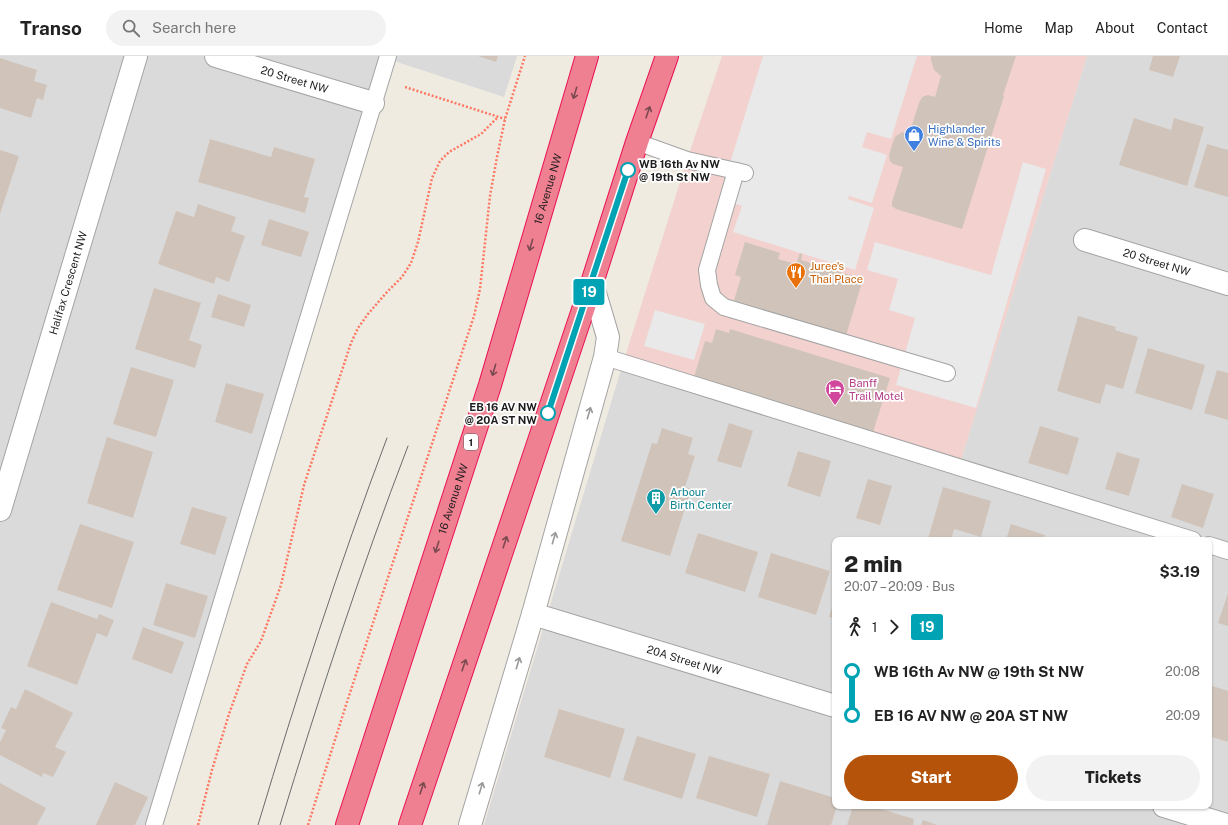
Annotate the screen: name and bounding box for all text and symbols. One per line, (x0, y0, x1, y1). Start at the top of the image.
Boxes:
search box (106, 10, 386, 46)
text: Transo (20, 17, 82, 39)
icon: search (120, 17, 142, 39)
text: Search here (152, 19, 236, 36)
text: Home (984, 20, 1023, 36)
text: Map (1045, 20, 1073, 36)
text: About (1095, 20, 1135, 36)
text: Contact (1157, 20, 1208, 36)
street label: 20 Street NW (259, 64, 330, 95)
one-way arrow (571, 87, 578, 100)
one-way arrow (644, 107, 652, 119)
place label: Highlander Wine & Spirits (928, 123, 1001, 148)
shop icon: Highlander Wine & Spirits (903, 124, 925, 152)
street label: 16 Avenue NW (532, 152, 564, 226)
place label: WB 16th Av NW @ 19th St NW (639, 158, 720, 183)
marker: WB 16th Av NW @ 19th St NW (620, 162, 636, 178)
street label: Halifax Crescent NW (47, 229, 89, 336)
one-way arrow (527, 238, 534, 251)
street label: 20 Street NW (1122, 246, 1192, 278)
place label: Juree's Thai Place (810, 260, 863, 285)
restaurant icon: Juree's Thai Place (785, 261, 807, 289)
line badge: 19 (571, 279, 607, 305)
text: 19 (581, 284, 597, 300)
one-way arrow (490, 363, 497, 376)
place label: Banff Trail Motel (849, 377, 903, 402)
hotel icon: Banff Trail Motel (824, 378, 846, 406)
place label: EB 16 AV NW @ 20A ST NW (465, 401, 537, 426)
marker: EB 16 AV NW @ 20A ST NW (540, 405, 556, 421)
one-way arrow (586, 407, 593, 420)
road number: 1 (464, 434, 478, 450)
street label: 16 Avenue NW (436, 462, 470, 535)
place label: Arbour Birth Center (670, 486, 732, 511)
building icon: Arbour Birth Center (645, 487, 667, 515)
one-way arrow (551, 532, 558, 545)
one-way arrow (502, 536, 510, 548)
one-way arrow (433, 540, 440, 553)
text: 2 min (844, 551, 902, 577)
text: $3.19 (1159, 563, 1200, 580)
text: 20:07 – 20:09 · Bus (844, 579, 955, 594)
icon: walk (844, 616, 866, 638)
icon: forward (883, 616, 905, 638)
text: 19 (919, 619, 935, 635)
text: 1 (872, 620, 877, 635)
street label: 20A Street NW (645, 643, 723, 677)
one-way arrow (515, 657, 522, 670)
one-way arrow (461, 659, 468, 672)
text: WB 16th Av NW @ 19th St NW (874, 663, 1084, 680)
text: 20:08 (1165, 664, 1200, 679)
text: EB 16 AV NW @ 20A ST NW (874, 707, 1068, 724)
text: 20:09 (1165, 708, 1200, 723)
button: Start (844, 755, 1018, 801)
button: Tickets (1026, 755, 1200, 801)
one-way arrow (478, 781, 485, 794)
one-way arrow (419, 782, 427, 794)

